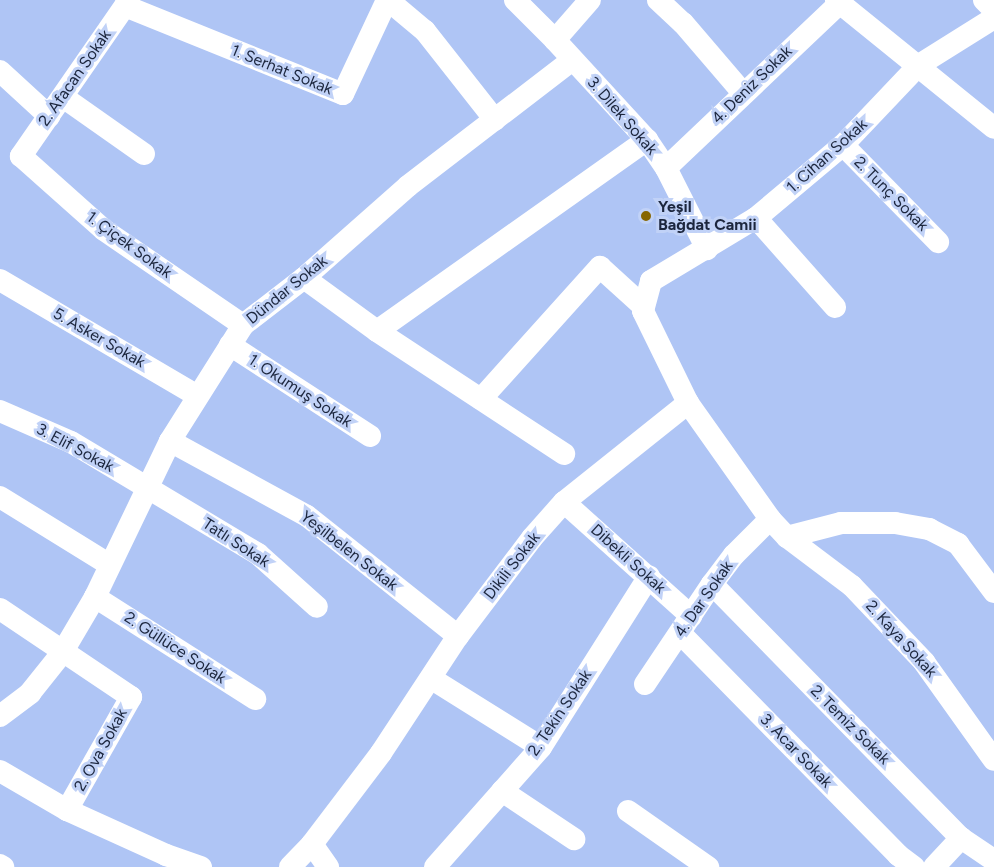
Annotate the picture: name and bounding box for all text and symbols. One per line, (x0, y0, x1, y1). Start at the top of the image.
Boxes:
street label: 2. Afacan Sokak (35, 26, 115, 130)
street label: 1. Serhat Sokak (229, 41, 335, 99)
street label: 4. Deniz Sokak (708, 42, 796, 128)
street label: 3. Dilek Sokak (583, 73, 661, 159)
street label: 1. Cihan Sokak (783, 115, 871, 197)
street label: 2. Tunç Sokak (850, 153, 932, 235)
place label: Yeşil Bağdat Camii (658, 197, 757, 235)
street label: 1. Çiçek Sokak (83, 208, 175, 282)
marker: Yeşil Bağdat Camii (639, 209, 653, 223)
street label: Dündar Sokak (243, 252, 331, 328)
street label: 5. Asker Sokak (50, 304, 148, 372)
street label: 1. Okumuş Sokak (245, 350, 355, 432)
street label: 3. Elif Sokak (33, 420, 117, 476)
street label: Yeşilbelen Sokak (297, 507, 401, 595)
street label: Tatlı Sokak (199, 514, 273, 572)
street label: Dibekli Sokak (587, 520, 669, 598)
street label: Dikili Sokak (480, 529, 544, 603)
street label: 4. Dar Sokak (671, 557, 737, 641)
street label: 2. Kaya Sokak (861, 597, 941, 681)
street label: 2. Güllüce Sokak (121, 608, 229, 688)
street label: 2. Tekin Sokak (524, 666, 596, 760)
street label: 2. Temiz Sokak (806, 681, 894, 769)
street label: 2. Ova Sokak (70, 705, 132, 795)
street label: 3. Acar Sokak (756, 710, 836, 792)

